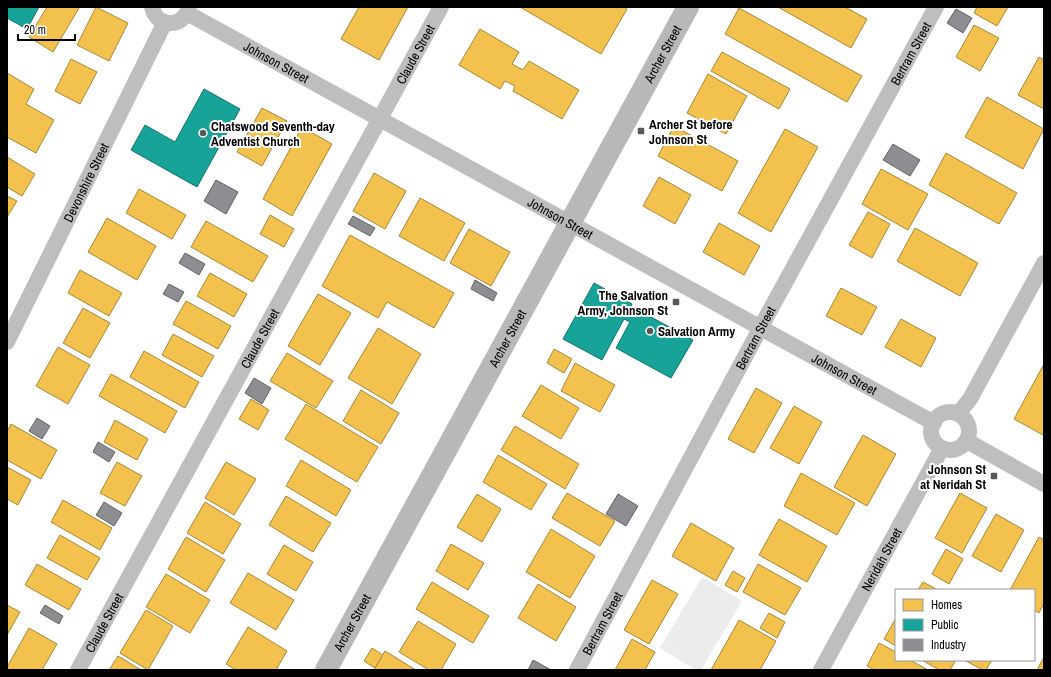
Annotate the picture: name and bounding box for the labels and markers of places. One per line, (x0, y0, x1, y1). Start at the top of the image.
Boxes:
place label: Archer St before Johnson St (649, 116, 733, 148)
place label: Chatswood Seventh-day Adventist Church (211, 118, 335, 150)
marker: Archer St before Johnson St (636, 126, 646, 136)
marker: Chatswood Seventh-day Adventist Church (198, 128, 208, 138)
place label: The Salvation Army, Johnson St (578, 287, 668, 319)
marker: The Salvation Army, Johnson St (671, 297, 681, 307)
place label: Salvation Army (658, 323, 735, 340)
marker: Salvation Army (645, 326, 655, 336)
place label: Johnson St at Neridah St (920, 461, 986, 493)
marker: Johnson St at Neridah St (989, 471, 999, 481)

